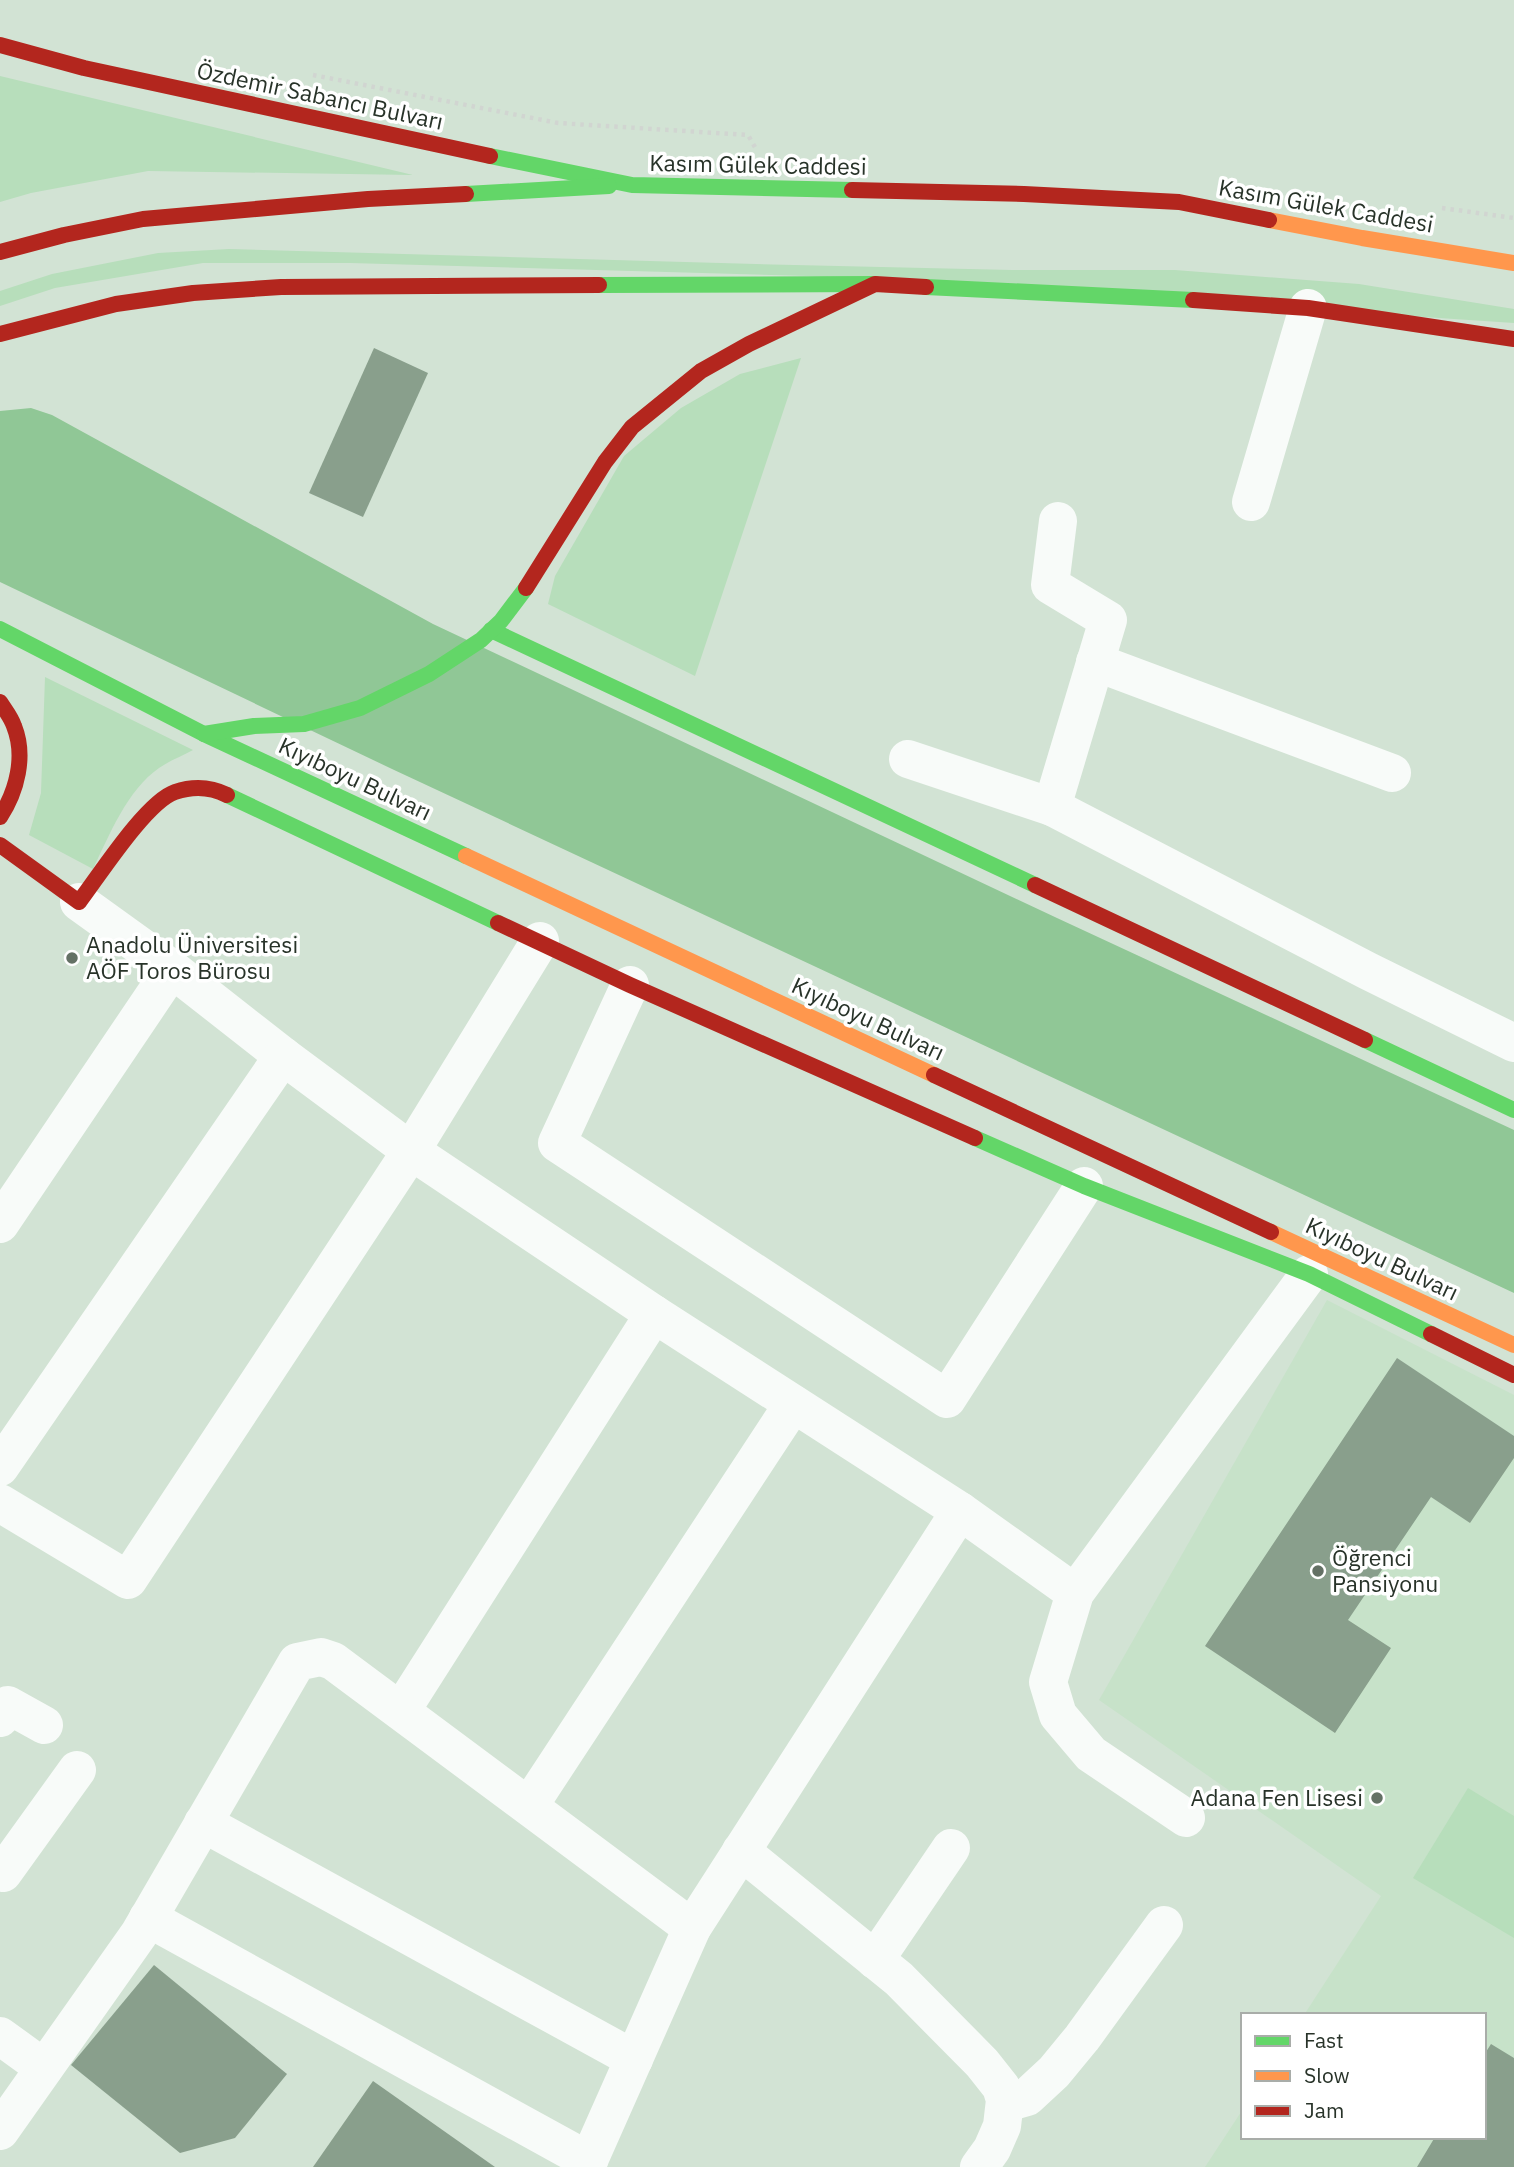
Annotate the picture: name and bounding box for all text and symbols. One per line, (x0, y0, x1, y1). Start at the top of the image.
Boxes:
street label: Özdemir Sabancı Bulvarı (194, 54, 446, 136)
street label: Kasım Gülek Caddesi (649, 147, 867, 181)
street label: Kasım Gülek Caddesi (1217, 171, 1436, 239)
street label: Kıyıboyu Bulvarı (274, 730, 437, 827)
place label: Anadolu Üniversitesi AÖF Toros Bürosu (86, 929, 298, 985)
marker: Anadolu Üniversitesi AÖF Toros Bürosu (64, 950, 80, 966)
street label: Kıyıboyu Bulvarı (787, 970, 950, 1067)
street label: Kıyıboyu Bulvarı (1301, 1210, 1464, 1307)
place label: Öğrenci Pansiyonu (1332, 1542, 1438, 1598)
marker: Öğrenci Pansiyonu (1310, 1563, 1326, 1579)
place label: Adana Fen Lisesi (1190, 1782, 1363, 1812)
marker: Adana Fen Lisesi (1369, 1790, 1385, 1806)
legend (1241, 2013, 1486, 2139)
text: Fast (1304, 2026, 1344, 2054)
text: Slow (1304, 2061, 1350, 2089)
text: Jam (1304, 2096, 1344, 2124)

